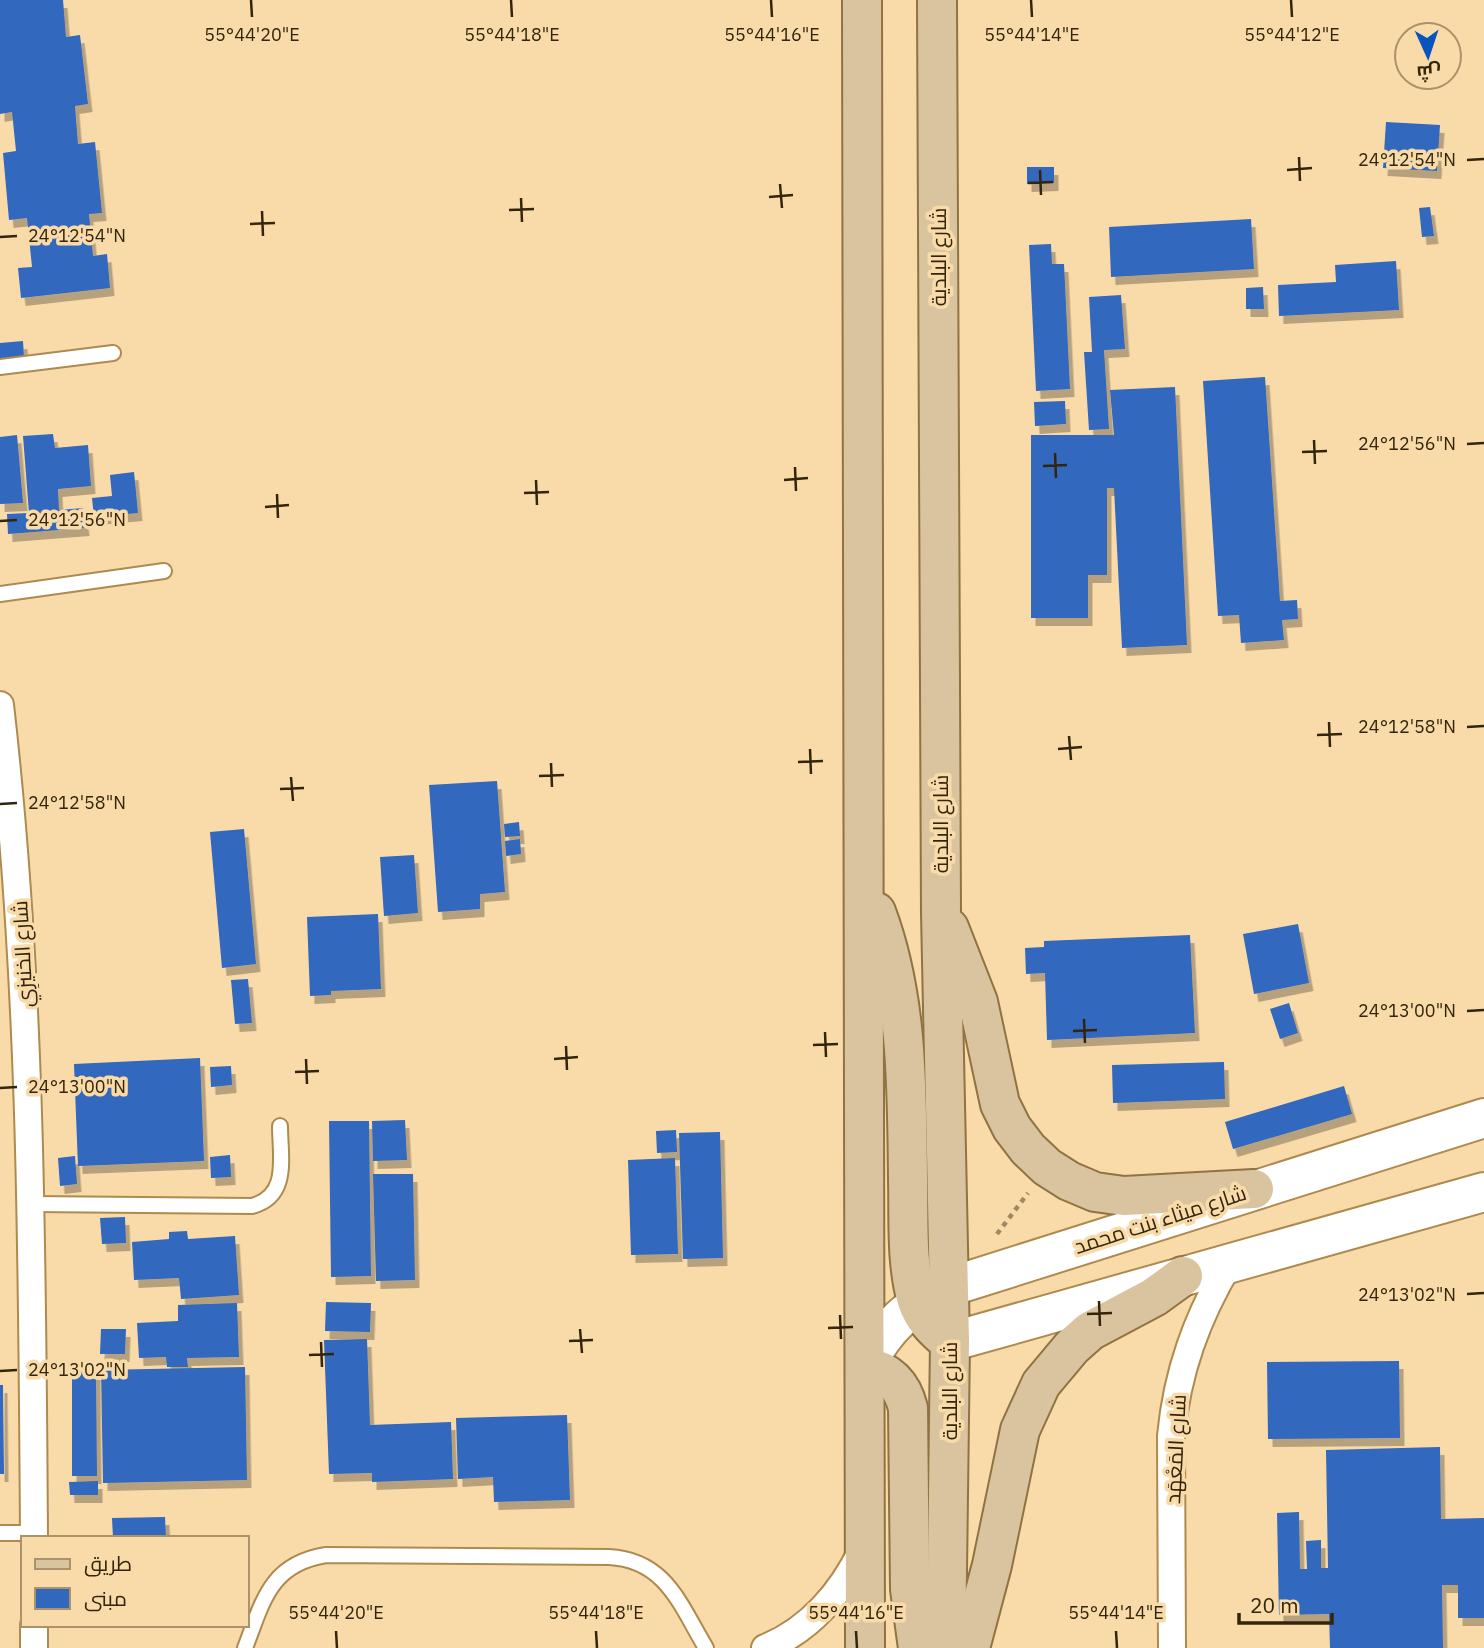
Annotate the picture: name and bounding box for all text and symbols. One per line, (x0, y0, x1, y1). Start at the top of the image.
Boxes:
north arrow (1393, 21, 1463, 91)
text: 55°44'20"E (204, 23, 300, 46)
text: 55°44'18"E (464, 23, 560, 46)
text: 55°44'16"E (724, 23, 820, 46)
text: 55°44'14"E (984, 23, 1080, 46)
text: 55°44'12"E (1244, 23, 1340, 46)
text: ش (1416, 60, 1442, 86)
text: 24°12'54"N (1358, 148, 1456, 171)
street label: شارع البلدية (924, 208, 953, 306)
text: 24°12'54"N (28, 224, 126, 247)
text: 24°12'56"N (1358, 432, 1456, 455)
text: 24°12'56"N (28, 508, 126, 531)
text: 24°12'58"N (1358, 715, 1456, 738)
street label: شارع البلدية (926, 775, 955, 873)
text: 24°12'58"N (28, 791, 126, 814)
street label: شارع الخنيزِي (5, 900, 42, 1008)
text: 24°13'00"N (1358, 999, 1456, 1022)
text: 24°13'00"N (28, 1075, 126, 1098)
street label: شارع ميثاء بنت محمد (1070, 1178, 1250, 1261)
text: 24°13'02"N (1358, 1283, 1456, 1306)
street label: شارع البلدية (935, 1342, 964, 1440)
text: 24°13'02"N (28, 1358, 126, 1381)
street label: شارع المَعْهَد (1158, 1393, 1193, 1505)
legend (21, 1536, 248, 1627)
text: طريق (84, 1549, 132, 1577)
scale bar (1239, 1582, 1332, 1626)
text: مبنى (84, 1584, 127, 1612)
text: 20 m (1250, 1591, 1299, 1619)
text: 55°44'20"E (288, 1601, 384, 1624)
text: 55°44'18"E (548, 1601, 644, 1624)
text: 55°44'16"E (808, 1601, 904, 1624)
text: 55°44'14"E (1068, 1601, 1164, 1624)

